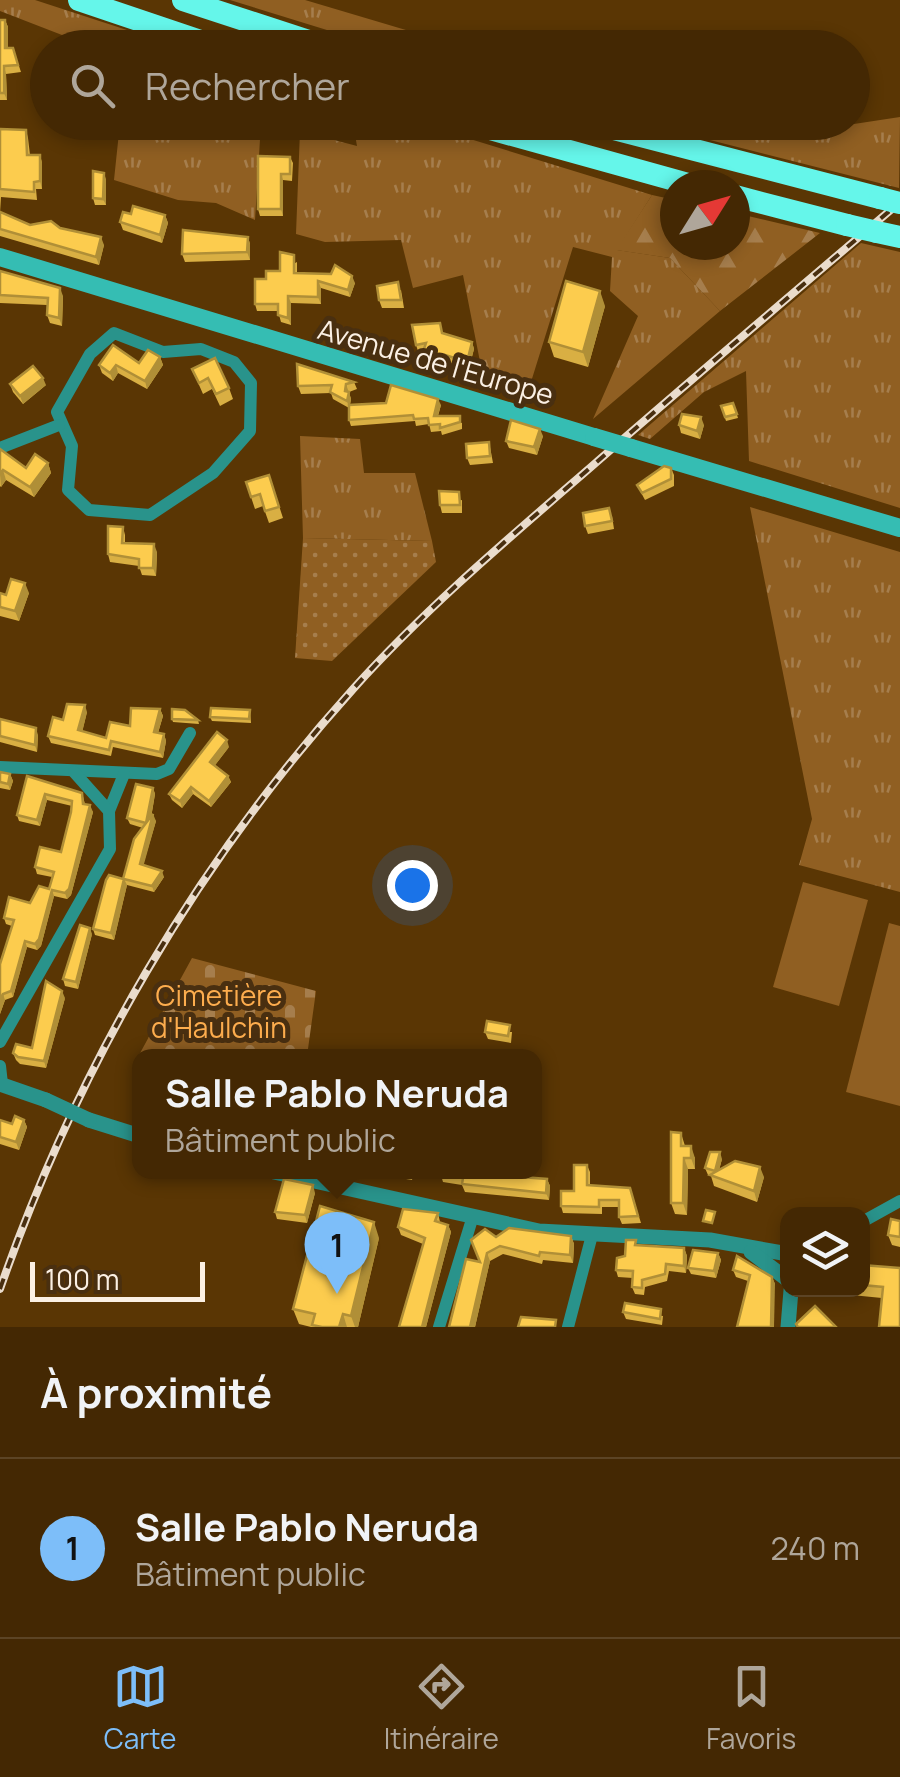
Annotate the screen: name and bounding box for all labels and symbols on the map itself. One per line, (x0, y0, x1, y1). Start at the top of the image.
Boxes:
north arrow (660, 170, 750, 260)
street label: Avenue de l'Europe (314, 309, 558, 413)
your location (387, 860, 438, 911)
park label: Cimetière d'Haulchin (151, 976, 287, 1046)
pin: 1 (304, 1212, 370, 1294)
scale bar (30, 1257, 205, 1302)

